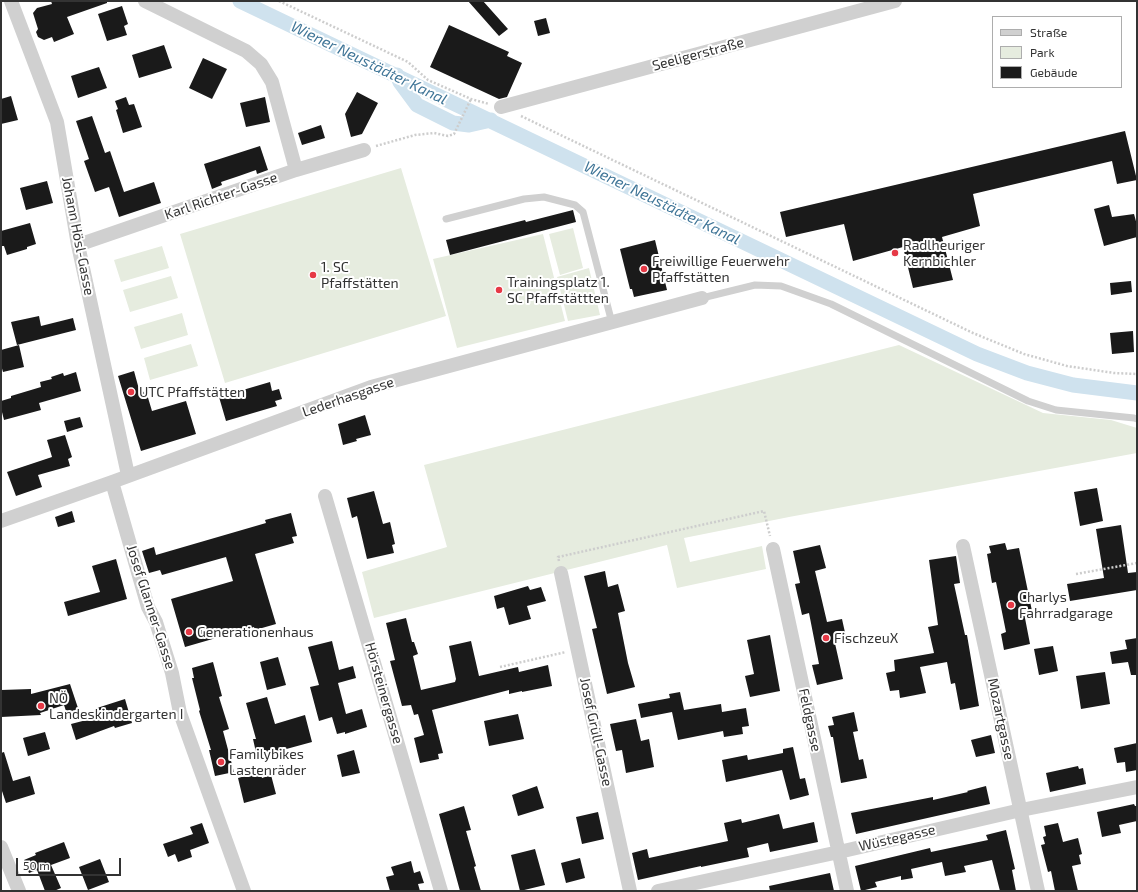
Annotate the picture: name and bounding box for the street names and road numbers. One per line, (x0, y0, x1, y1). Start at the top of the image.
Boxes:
street label: Seeligerstraße (650, 34, 746, 74)
street label: Karl Richter-Gasse (162, 169, 280, 223)
street label: Johann Hösl-Gasse (58, 175, 98, 297)
street label: Lederhasgasse (300, 373, 396, 421)
street label: Josef Glanner-Gasse (123, 543, 179, 671)
street label: Hörsteinergasse (361, 640, 407, 746)
street label: Josef Grüll-Gasse (576, 676, 616, 788)
street label: Mozartgasse (984, 677, 1018, 761)
street label: Feldgasse (795, 687, 825, 753)
street label: Wüstegasse (857, 821, 937, 855)

